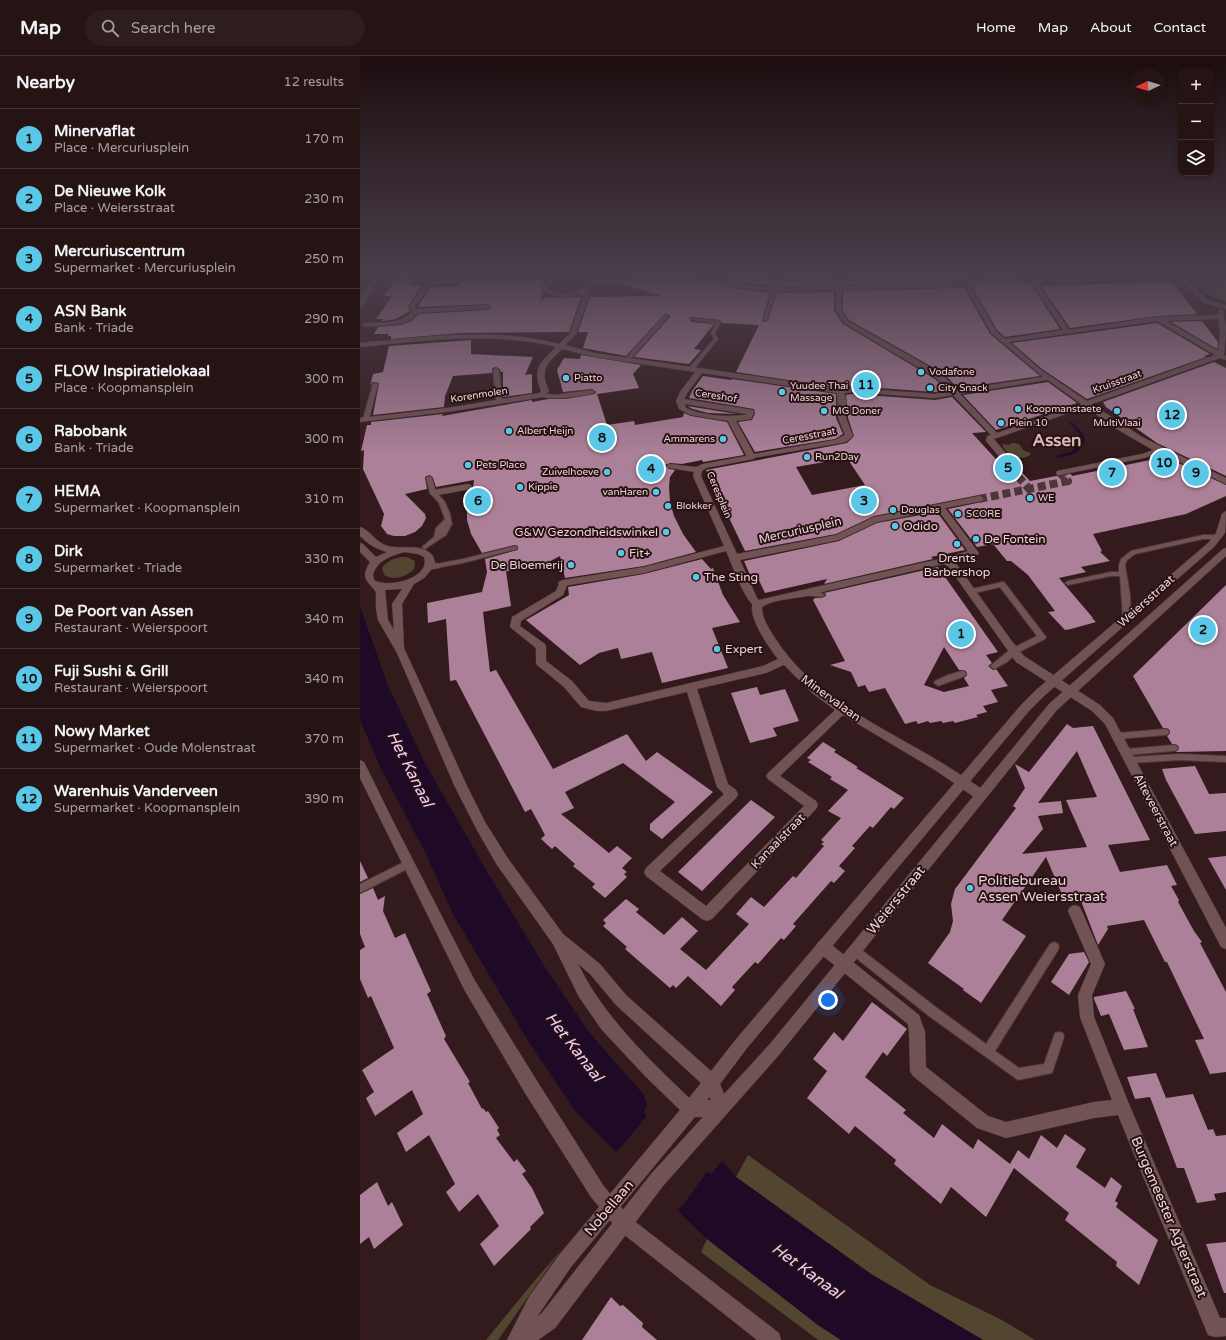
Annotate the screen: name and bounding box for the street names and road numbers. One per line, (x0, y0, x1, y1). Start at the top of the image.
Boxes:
street label: Kruisstraat (1091, 368, 1143, 396)
street label: Korenmolen (450, 385, 508, 405)
street label: Cereshof (694, 387, 738, 405)
street label: Ceresstraat (781, 425, 837, 447)
street label: Ceresplein (704, 470, 734, 520)
street label: Mercuriusplein (757, 514, 843, 546)
street label: Weiersstraat (1115, 572, 1178, 630)
street label: Minervalaan (799, 672, 863, 724)
street label: Alteveerstraat (1131, 771, 1181, 849)
street label: Kanaalstraat (748, 810, 808, 872)
street label: Weiersstraat (863, 862, 929, 938)
street label: Burgemeester Agterstraat (1127, 1134, 1211, 1301)
street label: Nobellaan (581, 1177, 637, 1239)

